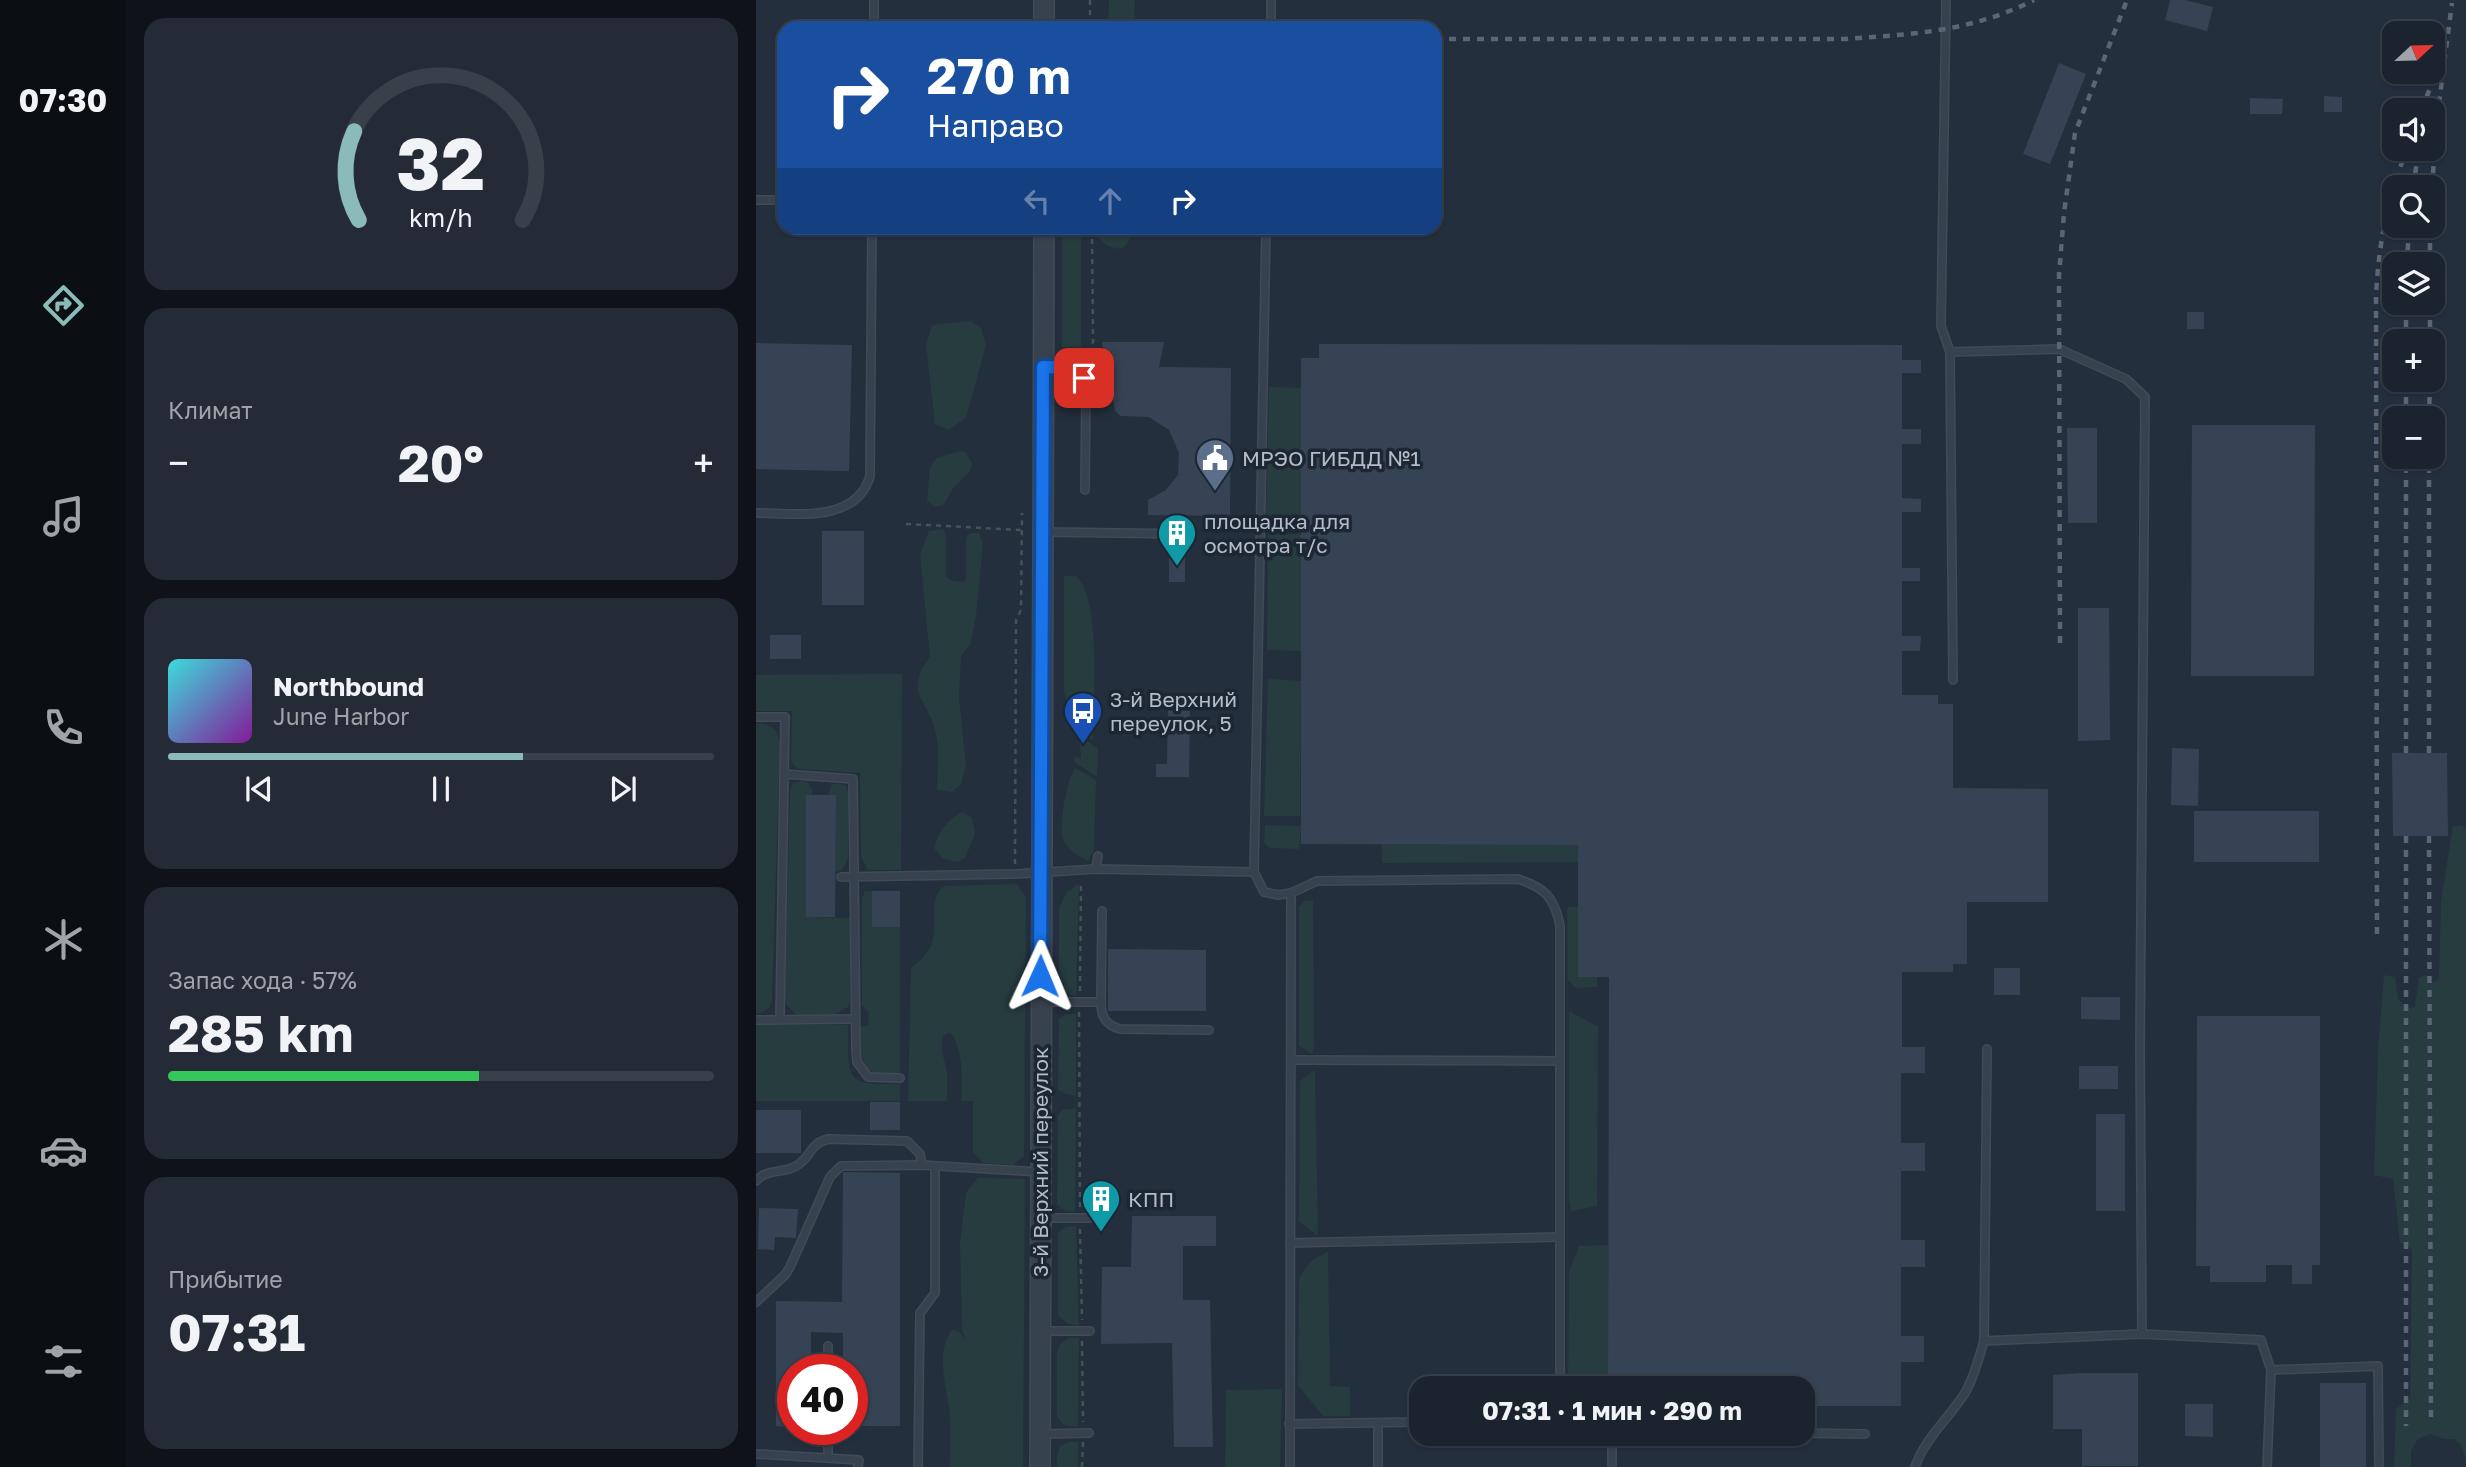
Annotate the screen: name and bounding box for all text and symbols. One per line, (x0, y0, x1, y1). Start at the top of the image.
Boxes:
north arrow (2382, 21, 2445, 84)
map controls (2382, 21, 2445, 469)
text: 270 m (927, 46, 1071, 105)
icon: right (812, 49, 903, 140)
text: 07:30 (19, 81, 107, 119)
button: sound (2382, 98, 2445, 161)
text: Направо (927, 106, 1064, 144)
text: 32 (397, 119, 485, 206)
button: search (2382, 175, 2445, 238)
icon: left (1018, 182, 1056, 220)
icon: ahead (1091, 182, 1129, 220)
icon: right (1164, 182, 1202, 220)
text: km/h (409, 202, 473, 233)
button: layers (2382, 252, 2445, 315)
icon: directions (39, 281, 88, 330)
button: + (2382, 329, 2445, 392)
pin (1054, 348, 1114, 408)
icon: arrive (1065, 359, 1103, 397)
text: Климат (168, 396, 253, 424)
button: − (2382, 406, 2445, 469)
text: 20° (398, 431, 484, 493)
public building icon: МРЭО ГИБДД №1 (1194, 437, 1236, 492)
text: − (168, 440, 189, 485)
text: + (693, 440, 714, 485)
place label: МРЭО ГИБДД №1 (1242, 445, 1421, 471)
icon: music (39, 492, 88, 541)
place label: площадка для осмотра т/с (1204, 508, 1350, 558)
building icon: площадка для осмотра т/с (1156, 512, 1198, 567)
text: Northbound (273, 671, 424, 702)
place label: 3-й Верхний переулок, 5 (1110, 686, 1237, 736)
bus stop icon: 3-й Верхний переулок, 5 (1062, 690, 1104, 745)
text: June Harbor (273, 702, 409, 730)
icon: phone (39, 703, 88, 752)
icon: previous (240, 770, 278, 808)
icon: pause (422, 770, 460, 808)
icon: next (604, 770, 642, 808)
icon: climate (39, 915, 88, 964)
position arrow (1003, 939, 1077, 1013)
text: Запас хода · 57% (168, 966, 357, 994)
text: 285 km (168, 1001, 353, 1063)
street label: 3-й Верхний переулок (1027, 1047, 1053, 1277)
icon: car (39, 1126, 88, 1175)
building icon: КПП (1080, 1178, 1122, 1233)
place label: КПП (1128, 1186, 1174, 1212)
text: Прибытие (168, 1265, 283, 1293)
text: 07:31 (168, 1300, 305, 1362)
icon: filters (39, 1337, 88, 1386)
speed limit sign: 40 (777, 1354, 868, 1445)
text: 07:31 · 1 мин · 290 m (1482, 1395, 1742, 1426)

